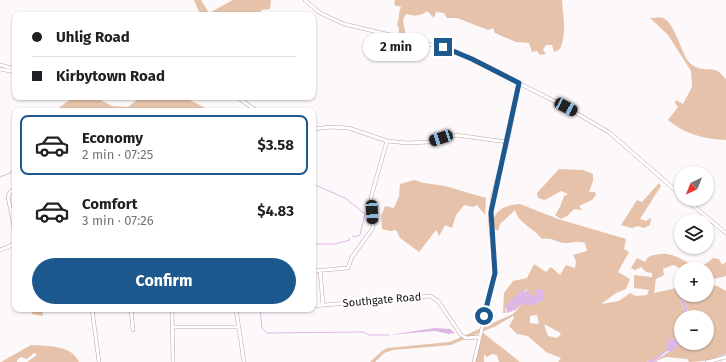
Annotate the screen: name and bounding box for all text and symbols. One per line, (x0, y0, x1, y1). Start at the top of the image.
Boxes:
text: Uhlig Road (56, 28, 130, 46)
callout: 2 min (363, 33, 429, 61)
route end (434, 38, 452, 56)
text: 2 min (380, 39, 412, 54)
text: Kirbytown Road (56, 67, 165, 85)
car (553, 96, 579, 118)
icon: car (34, 127, 70, 163)
text: Economy (82, 129, 143, 147)
car (428, 129, 454, 147)
text: $3.58 (257, 136, 294, 154)
text: 2 min · 07:25 (82, 147, 153, 162)
north arrow (674, 166, 714, 206)
map controls (674, 166, 714, 350)
icon: car (34, 193, 70, 229)
text: Comfort (82, 195, 138, 213)
car (365, 200, 379, 224)
text: $4.83 (257, 202, 294, 220)
text: 3 min · 07:26 (82, 213, 154, 228)
button: layers (674, 214, 714, 254)
button: Confirm (32, 258, 296, 304)
button: + (674, 262, 714, 302)
street label: Southgate Road (342, 290, 422, 310)
route start (475, 307, 493, 325)
button: − (674, 310, 714, 350)

